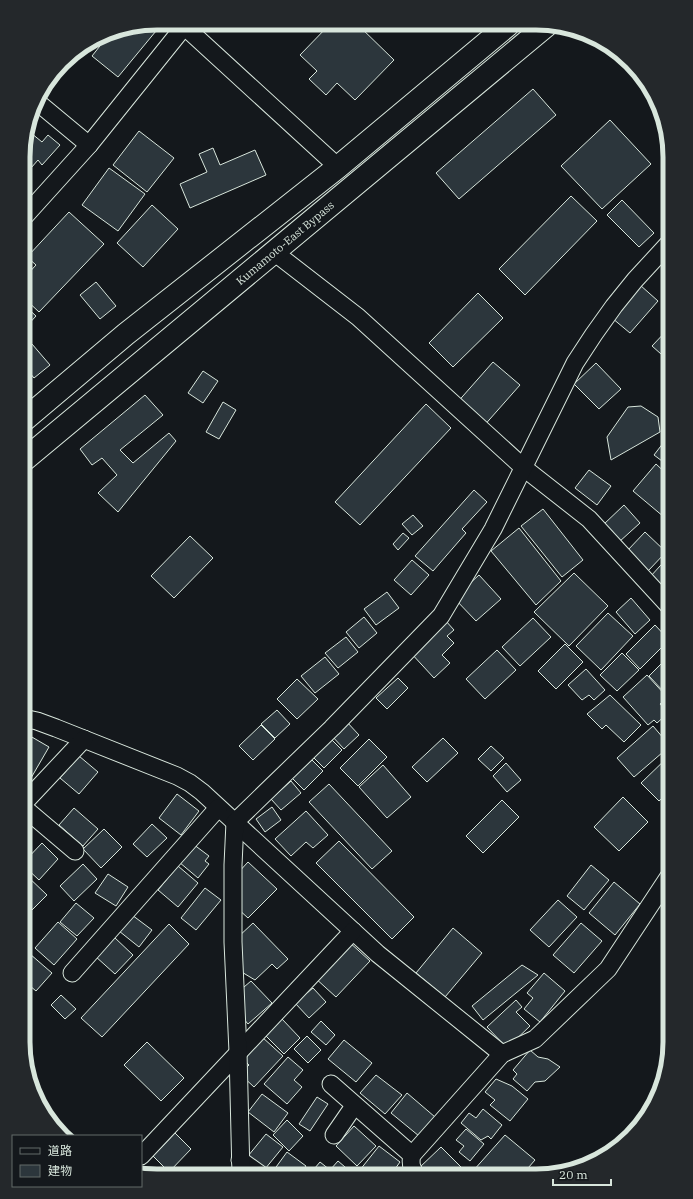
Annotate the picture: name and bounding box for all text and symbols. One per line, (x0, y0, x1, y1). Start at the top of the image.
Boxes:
street label: Kumamoto-East Bypass (233, 198, 337, 288)
legend (12, 1135, 142, 1187)
text: 道路 (48, 1143, 72, 1158)
scale bar (553, 1161, 611, 1187)
text: 建物 (48, 1163, 72, 1178)
text: 20 m (559, 1167, 588, 1182)

